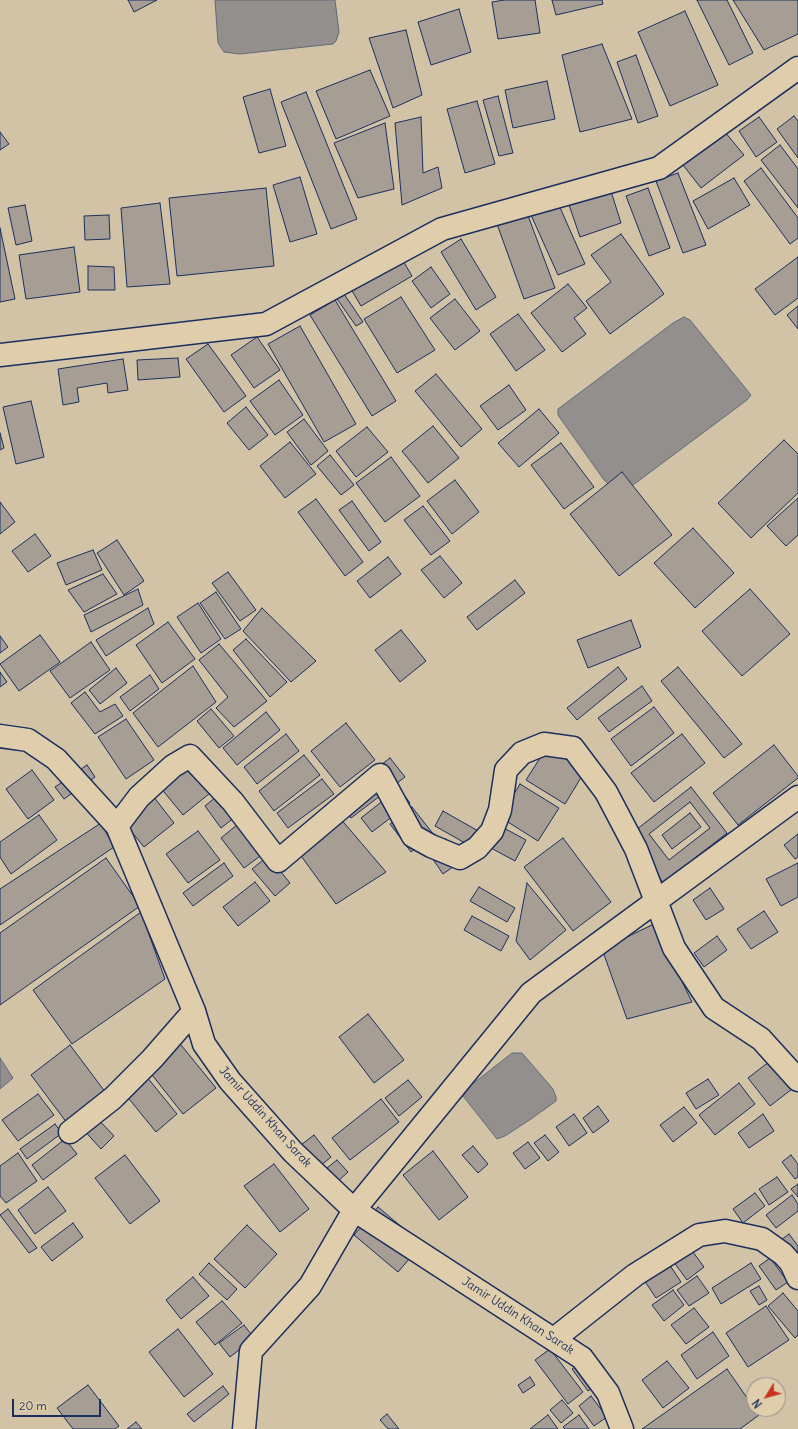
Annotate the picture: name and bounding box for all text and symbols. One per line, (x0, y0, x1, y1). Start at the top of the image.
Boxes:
street label: Jamir Uddin Khan Sarak (216, 1064, 314, 1170)
street label: Jamir Uddin Khan Sarak (459, 1274, 577, 1358)
north arrow (746, 1377, 786, 1417)
scale bar (14, 1391, 103, 1417)
text: N (749, 1396, 765, 1411)
text: 20 m (19, 1398, 47, 1413)

